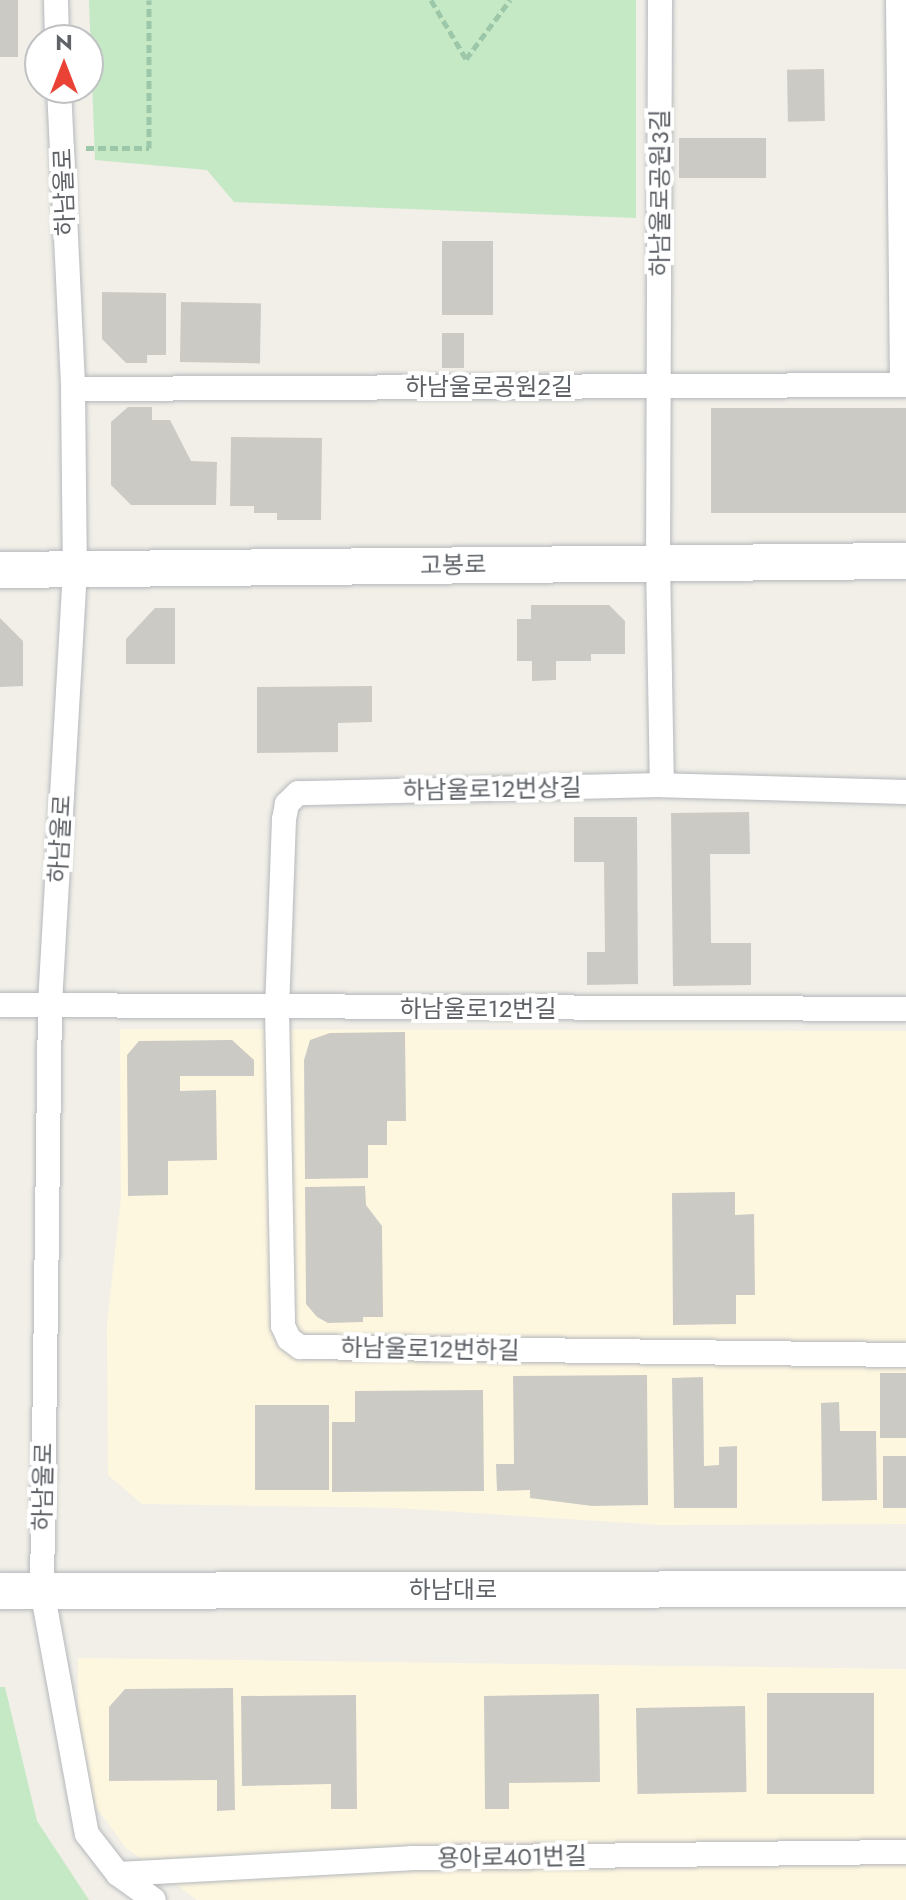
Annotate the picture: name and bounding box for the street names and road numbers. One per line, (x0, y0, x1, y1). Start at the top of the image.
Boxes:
street label: 하남울로공원3길 (646, 109, 674, 277)
street label: 하남울로 (48, 147, 80, 237)
street label: 하남울로공원2길 (405, 373, 573, 401)
street label: 고봉로 (420, 550, 486, 580)
street label: 하남울로12번상길 (402, 773, 582, 805)
street label: 하남울로 (43, 794, 77, 884)
street label: 하남울로12번길 (400, 995, 556, 1023)
street label: 하남울로12번하길 (340, 1333, 520, 1365)
street label: 하남울로 (28, 1443, 58, 1531)
street label: 하남대로 (409, 1576, 497, 1604)
street label: 용아로401번길 (437, 1841, 587, 1873)

